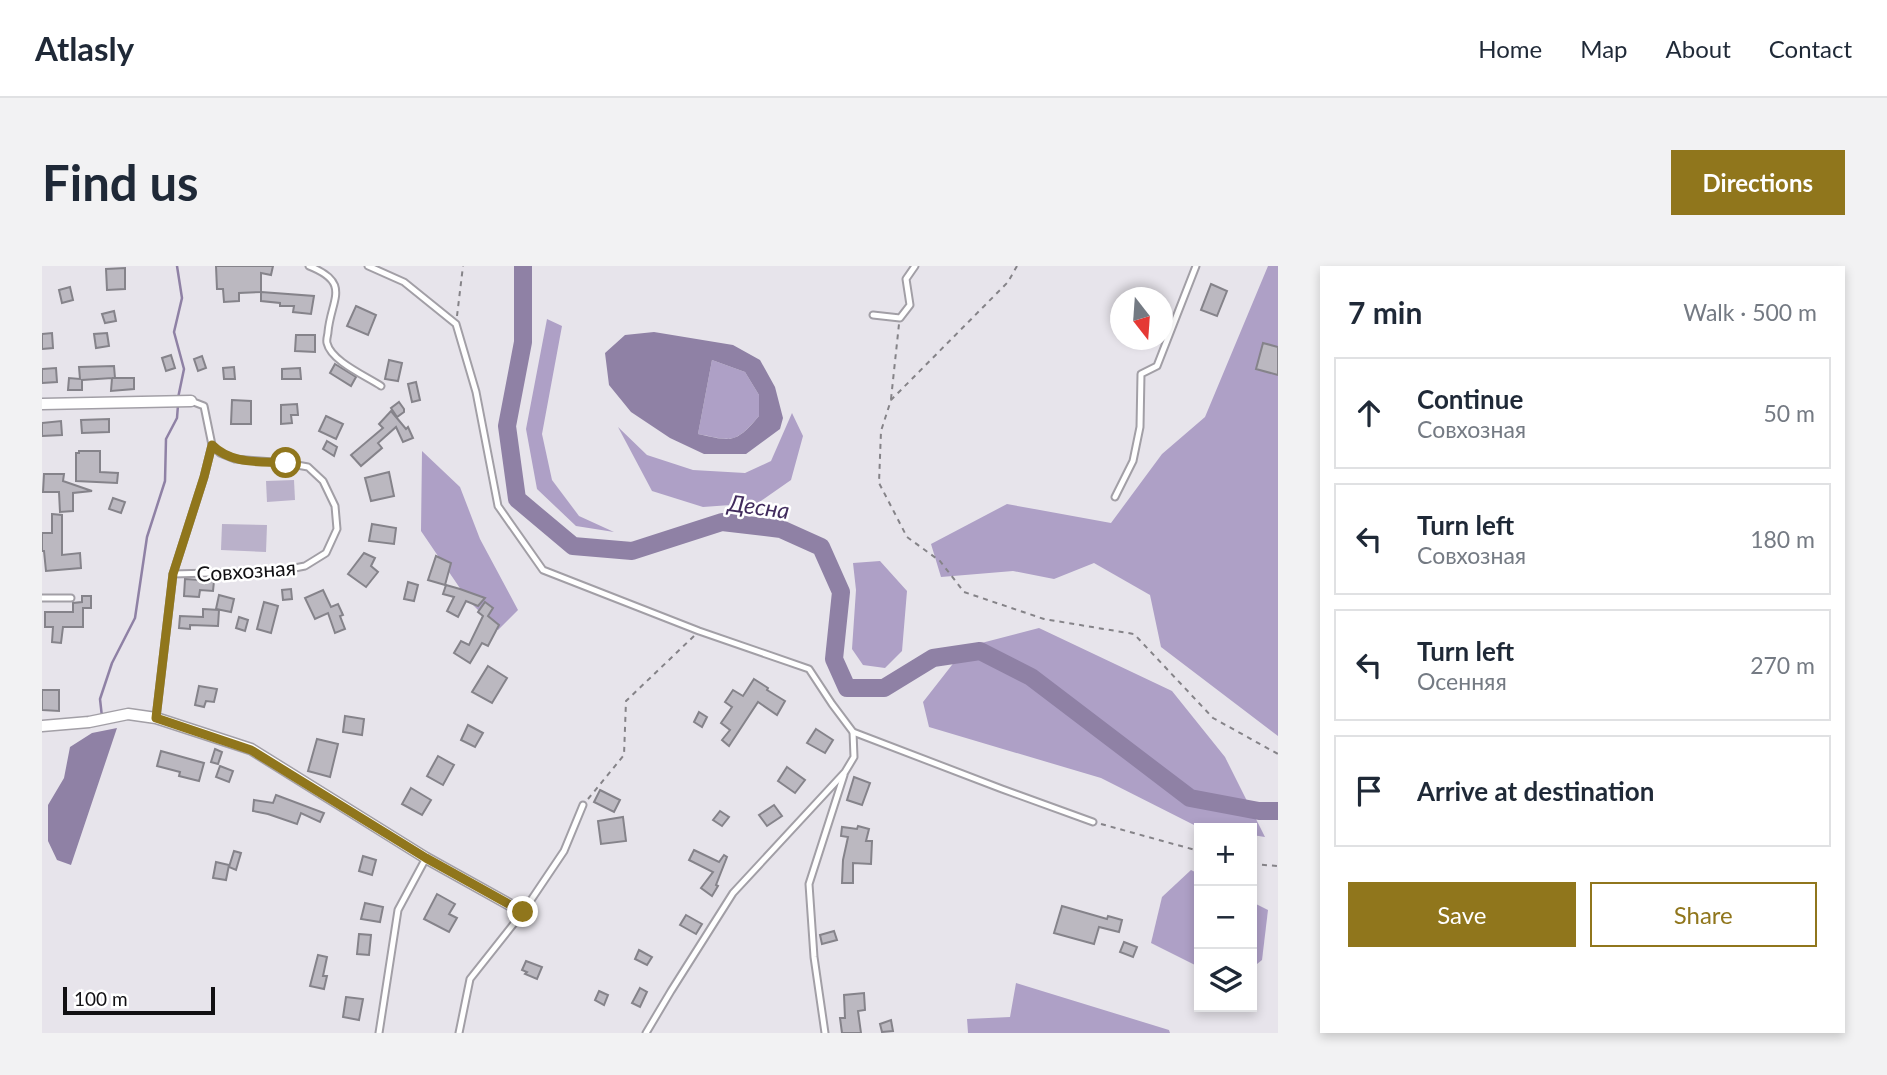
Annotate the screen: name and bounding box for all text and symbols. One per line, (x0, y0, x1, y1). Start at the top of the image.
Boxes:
text: Atlasly (35, 28, 134, 68)
text: Home (1478, 34, 1542, 63)
text: Map (1580, 34, 1628, 63)
text: About (1666, 34, 1731, 63)
text: Contact (1769, 34, 1852, 63)
button: Directions (1671, 150, 1845, 215)
text: Find us (42, 153, 199, 211)
north arrow (1110, 287, 1173, 350)
text: 7 min (1348, 294, 1422, 330)
text: Walk · 500 m (1683, 298, 1817, 326)
text: Continue (1417, 383, 1523, 415)
icon: ahead (1350, 394, 1388, 432)
text: 50 m (1764, 399, 1815, 427)
text: Совхозная (1417, 415, 1526, 443)
route start (270, 447, 301, 478)
water label: Десна (725, 488, 791, 524)
text: Turn left (1417, 509, 1514, 541)
icon: left (1350, 520, 1388, 558)
text: 180 m (1750, 525, 1815, 553)
text: Совхозная (1417, 541, 1526, 569)
street label: Совхозная (195, 554, 297, 586)
text: Turn left (1417, 635, 1514, 667)
icon: left (1350, 646, 1388, 684)
text: 270 m (1750, 651, 1815, 679)
text: Осенняя (1417, 667, 1507, 695)
icon: arrive (1350, 772, 1388, 810)
text: Arrive at destination (1417, 775, 1654, 807)
map controls (1194, 823, 1257, 1012)
button: + (1194, 823, 1257, 886)
button: Save (1348, 882, 1576, 947)
button: Share (1590, 882, 1817, 947)
button: − (1194, 886, 1257, 949)
route end (507, 896, 538, 927)
button: layers (1194, 949, 1257, 1012)
scale bar (63, 984, 215, 1016)
text: 100 m (74, 987, 128, 1010)

